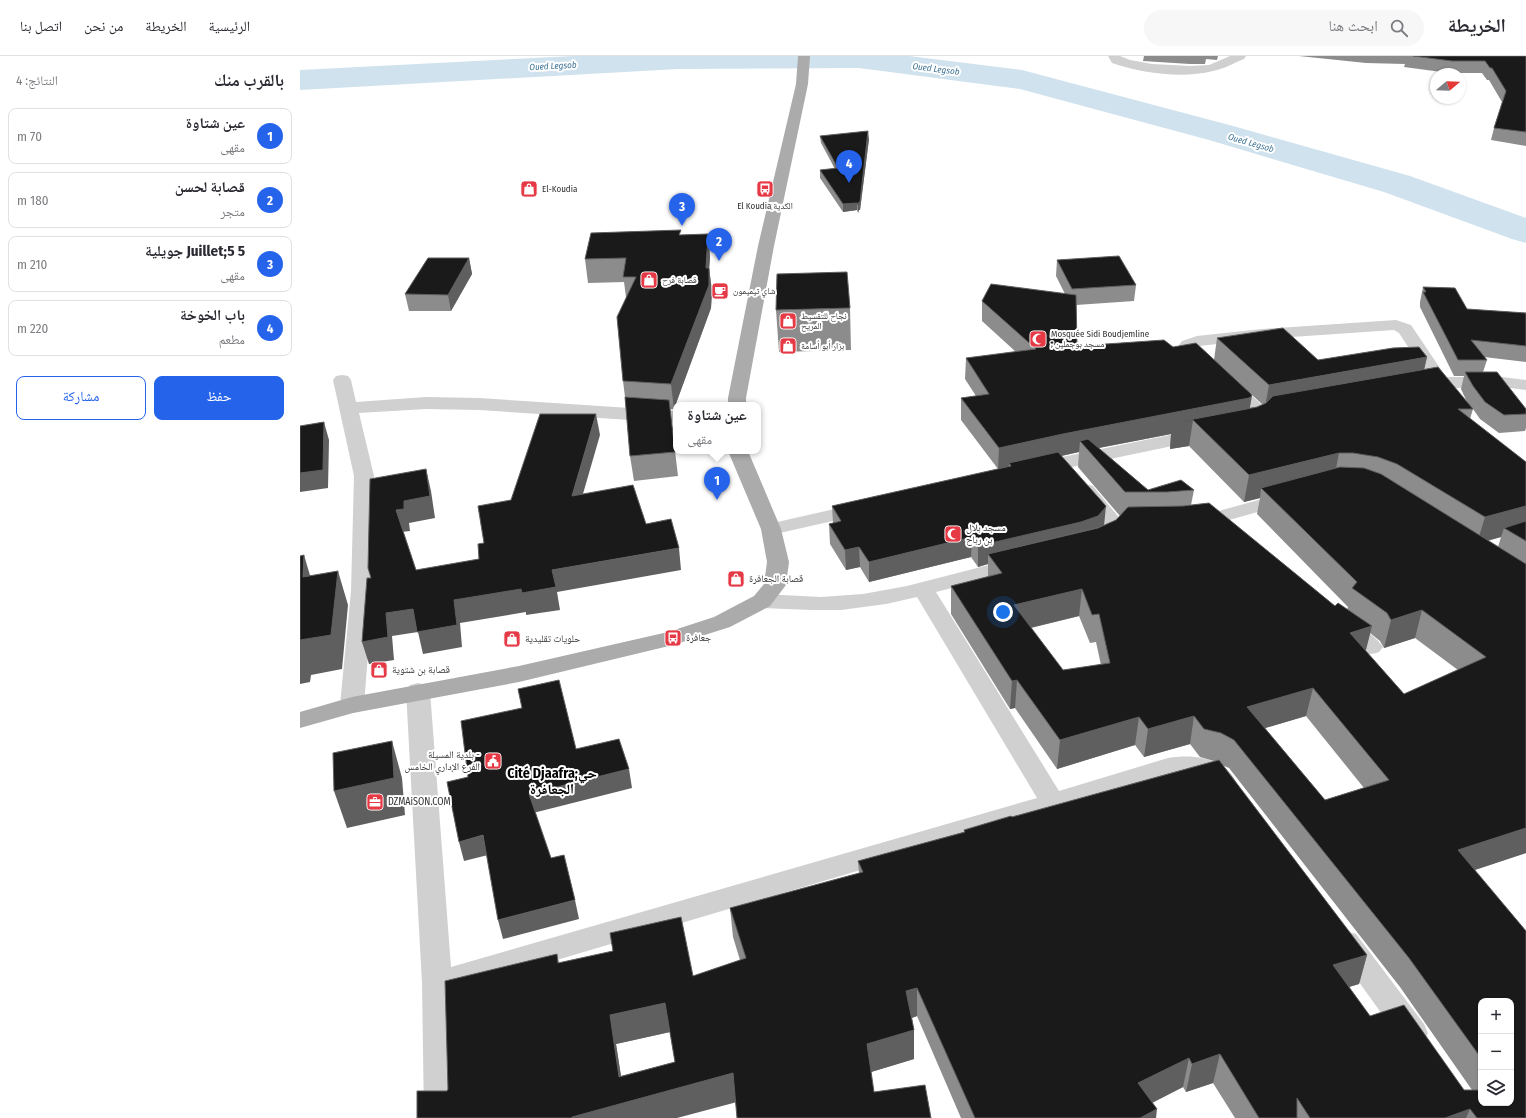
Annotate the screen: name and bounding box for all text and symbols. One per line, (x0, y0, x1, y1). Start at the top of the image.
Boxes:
search box (1144, 10, 1424, 46)
text: الخريطة (1448, 14, 1506, 37)
text: ابحث هنا (1328, 17, 1378, 35)
icon: search (1388, 17, 1410, 39)
text: اتصل بنا (20, 18, 62, 35)
text: من نحن (84, 18, 123, 35)
text: الخريطة (145, 18, 187, 35)
text: الرئيسية (209, 18, 250, 35)
water label: Oued Legsob (529, 60, 577, 72)
water label: Oued Legsob (912, 61, 960, 77)
north arrow (1430, 68, 1466, 104)
text: بالقرب منك (214, 70, 284, 91)
text: النتائج: 4 (16, 73, 58, 88)
text: عين شتاوة (186, 114, 245, 132)
text: 70 m (17, 129, 42, 144)
text: 1 (267, 129, 273, 144)
water label: Oued Legsob (1227, 132, 1275, 154)
text: مقهى (220, 140, 245, 155)
pin: 4 (836, 150, 862, 183)
text: قصابة لحسن (175, 178, 245, 196)
shop icon: El-Koudia (519, 179, 539, 199)
bus stop icon: El Koudia;الكدية (755, 179, 775, 199)
place label: El-Koudia (542, 184, 578, 194)
text: 180 m (17, 193, 48, 208)
text: 2 (267, 193, 273, 208)
pin: 3 (669, 193, 695, 226)
place label: El Koudia;الكدية (737, 201, 793, 211)
text: متجر (220, 204, 245, 219)
pin: 2 (706, 228, 732, 261)
text: 5 Juillet;5 جويلية (145, 242, 245, 260)
text: 210 m (17, 257, 47, 272)
text: 3 (267, 257, 273, 272)
text: مقهى (220, 268, 245, 283)
shop icon: قصابة فرح (639, 270, 659, 290)
place label: قصابة فرح (662, 275, 697, 286)
cafe icon: شاي تيميمون (710, 281, 730, 301)
place label: شاي تيميمون (733, 286, 775, 298)
text: باب الخوخة (180, 306, 245, 324)
shop icon: نجاح للتقسيط المريح (778, 311, 798, 331)
place label: نجاح للتقسيط المريح (801, 311, 847, 332)
text: 220 m (17, 321, 48, 336)
text: 4 (267, 321, 273, 336)
mosque icon: Mosquée Sidi Boudjemline ; مسجد بوجملين (1028, 329, 1048, 349)
place label: Mosquée Sidi Boudjemline ; مسجد بوجملين (1051, 329, 1150, 349)
text: مطعم (219, 332, 245, 347)
shop icon: بزار أبو أسامة (778, 336, 798, 356)
place label: بزار أبو أسامة (801, 340, 845, 351)
button: مشاركة (16, 376, 146, 420)
button: حفظ (154, 376, 284, 420)
popup (673, 402, 761, 454)
text: عين شتاوة (687, 406, 747, 424)
text: مقهى (687, 432, 712, 447)
pin: 1 (704, 467, 730, 500)
place label: مسجد بلال بن رباح (966, 522, 1006, 546)
mosque icon: مسجد بلال بن رباح (943, 524, 963, 544)
shop icon: قصابة الجعافرة (726, 569, 746, 589)
place label: قصابة الجعافرة (749, 573, 803, 585)
your location (993, 602, 1013, 622)
bus stop icon: جعافرة (663, 628, 683, 648)
shop icon: حلويات تقليدية (502, 629, 522, 649)
place label: جعافرة (686, 632, 712, 644)
place label: حلويات تقليدية (525, 633, 581, 645)
shop icon: قصابة بن شتوية (369, 660, 389, 680)
place label: قصابة بن شتوية (392, 664, 450, 676)
place label: بلدية المسيلة - الفرع الإداري الخامس (404, 749, 480, 775)
public building icon: بلدية المسيلة - الفرع الإداري الخامس (483, 751, 503, 771)
district label: Cité Djaafra;حي الجعافرة (507, 765, 597, 798)
office icon: DZMAiSON.COM (365, 792, 385, 812)
place label: DZMAiSON.COM (388, 796, 451, 808)
map controls (1478, 998, 1514, 1106)
button: + (1478, 998, 1514, 1034)
button: − (1478, 1034, 1514, 1070)
button: layers (1478, 1070, 1514, 1106)

